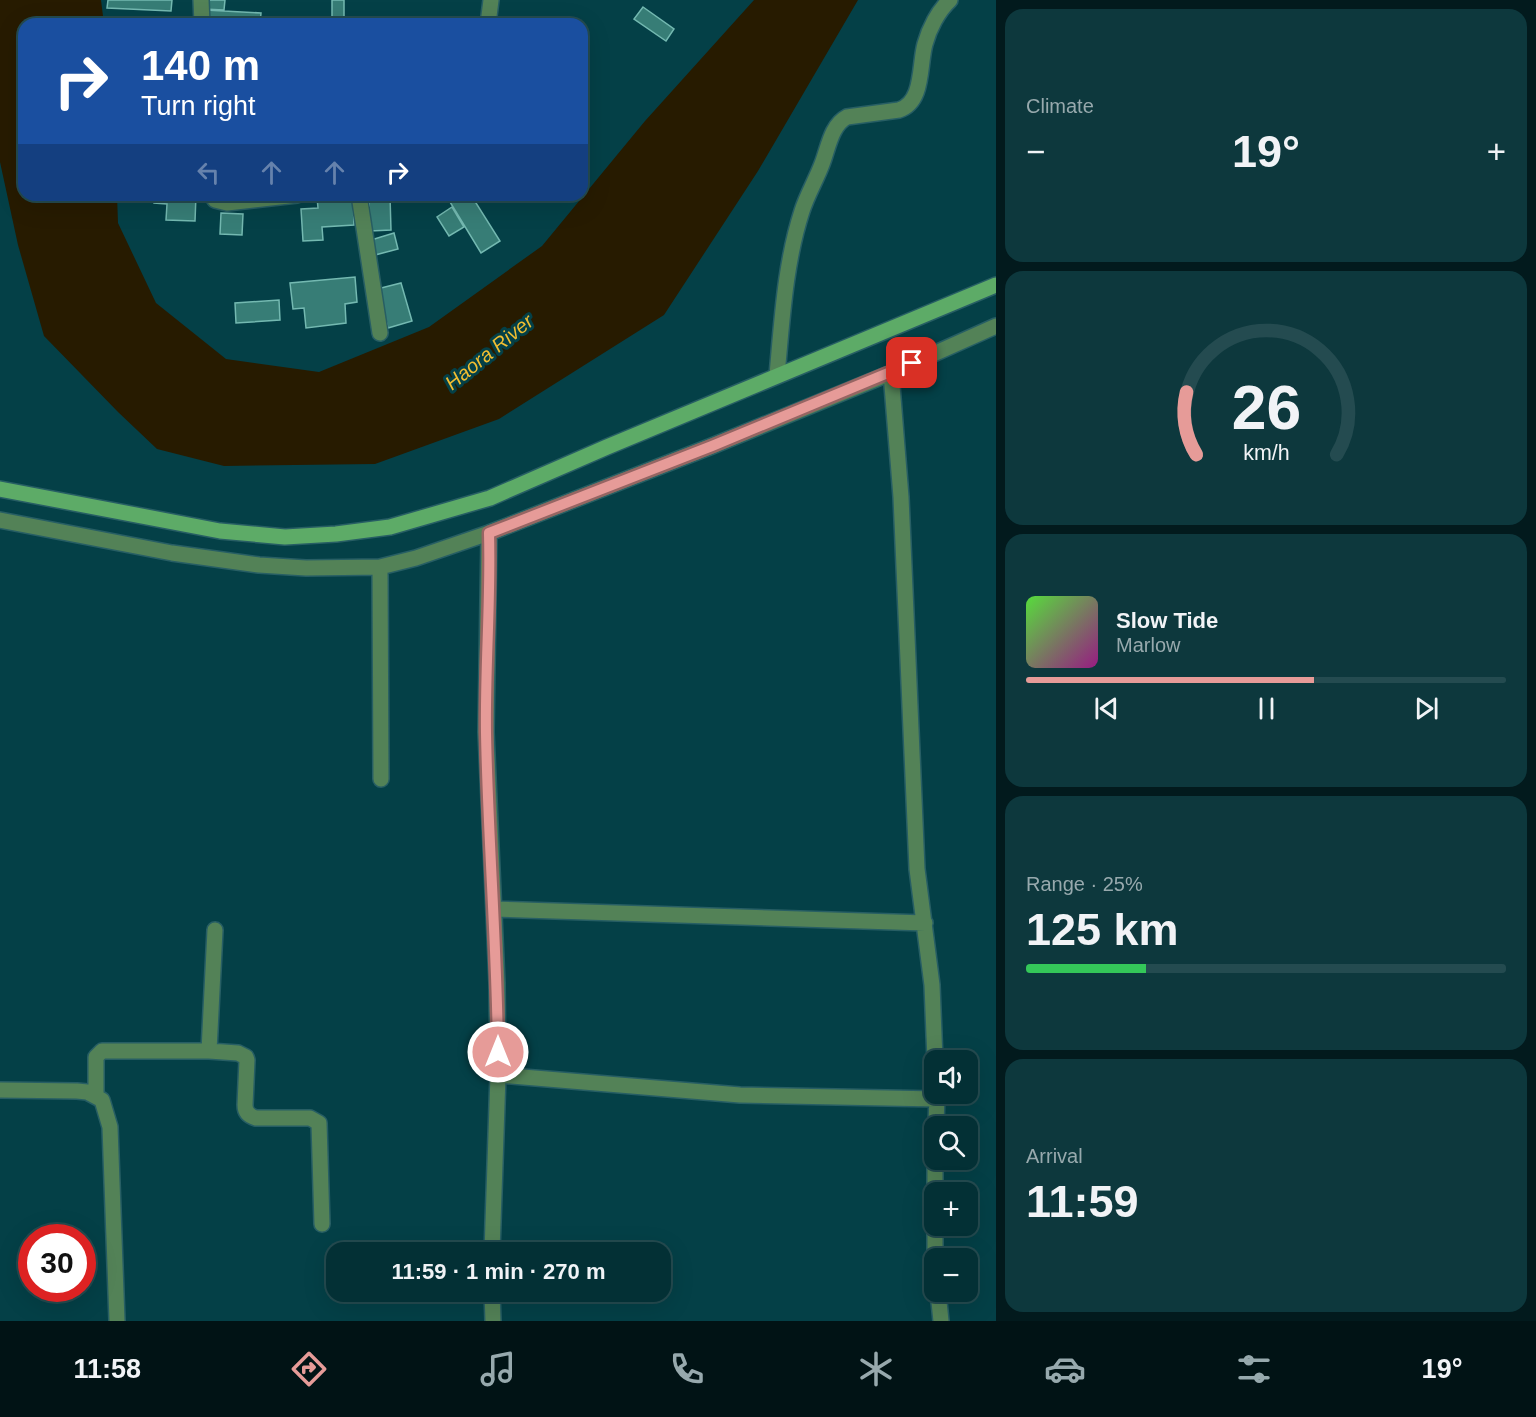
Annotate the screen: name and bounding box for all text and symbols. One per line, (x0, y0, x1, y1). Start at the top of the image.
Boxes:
icon: right (42, 42, 120, 120)
text: 140 m (141, 42, 260, 89)
text: Turn right (141, 91, 256, 121)
text: Climate (1026, 95, 1094, 117)
text: 19° (1232, 126, 1300, 177)
text: − (1026, 133, 1045, 170)
text: + (1487, 133, 1506, 170)
icon: left (192, 156, 225, 189)
icon: ahead (255, 156, 288, 189)
icon: ahead (318, 156, 351, 189)
icon: right (381, 156, 414, 189)
water label: Haora River (441, 309, 538, 394)
pin (886, 337, 937, 388)
icon: arrive (895, 346, 928, 379)
text: 26 (1231, 373, 1301, 442)
text: km/h (1243, 442, 1289, 466)
text: Slow Tide (1116, 608, 1218, 633)
text: Marlow (1116, 634, 1180, 656)
icon: previous (1090, 692, 1123, 725)
icon: pause (1250, 692, 1283, 725)
icon: next (1410, 692, 1443, 725)
text: Range · 25% (1026, 873, 1143, 895)
text: 125 km (1026, 904, 1179, 955)
position arrow (466, 1020, 530, 1084)
map controls (924, 1050, 978, 1302)
button: sound (924, 1050, 978, 1104)
button: search (924, 1116, 978, 1170)
text: Arrival (1026, 1145, 1083, 1167)
text: 11:59 (1026, 1176, 1139, 1227)
button: + (924, 1182, 978, 1236)
speed limit sign: 30 (18, 1224, 96, 1302)
button: − (924, 1248, 978, 1302)
text: 11:59 · 1 min · 270 m (392, 1259, 606, 1284)
icon: directions (288, 1348, 330, 1390)
icon: music (477, 1348, 519, 1390)
icon: phone (666, 1348, 708, 1390)
icon: climate (855, 1348, 897, 1390)
icon: car (1044, 1348, 1086, 1390)
icon: filters (1233, 1348, 1275, 1390)
text: 11:58 (73, 1354, 141, 1384)
text: 19° (1422, 1354, 1462, 1384)

